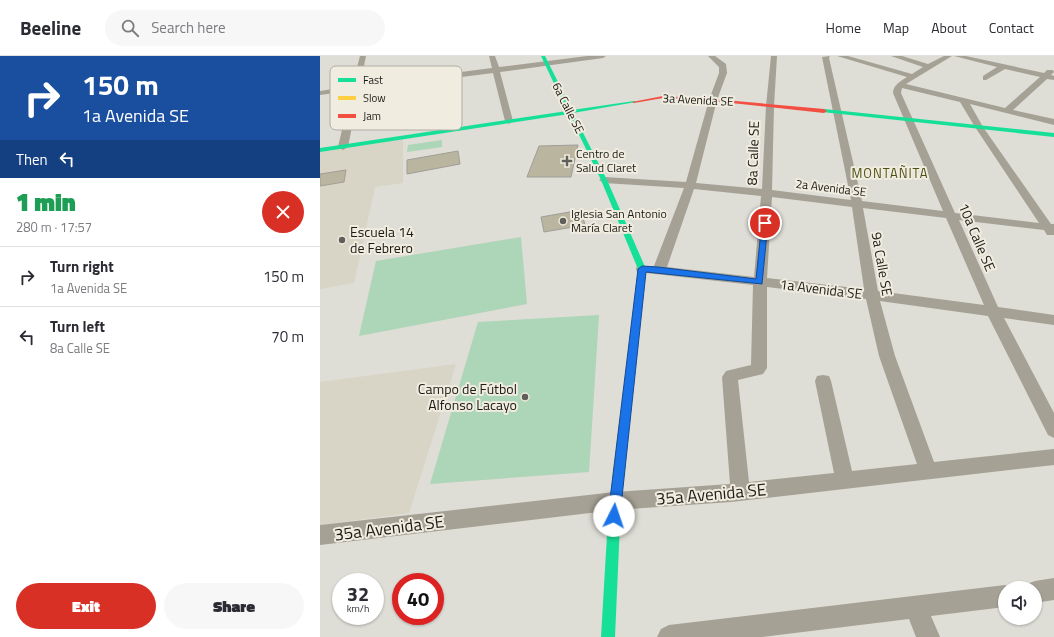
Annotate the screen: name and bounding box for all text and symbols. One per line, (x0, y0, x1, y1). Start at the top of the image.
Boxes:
search box (105, 10, 385, 46)
text: Beeline (20, 13, 81, 42)
text: Search here (151, 16, 226, 39)
icon: search (119, 17, 141, 39)
text: Home (826, 17, 861, 38)
text: Map (883, 17, 909, 38)
text: About (931, 17, 967, 38)
text: Contact (989, 17, 1034, 38)
text: 150 m (82, 63, 159, 106)
legend (330, 66, 462, 130)
icon: right (16, 72, 68, 124)
text: Fast (363, 72, 383, 88)
street label: 6a Calle SE (547, 79, 590, 137)
street label: 3a Avenida SE (662, 88, 734, 111)
text: Slow (363, 90, 386, 106)
text: 1a Avenida SE (82, 102, 189, 129)
text: Jam (363, 108, 381, 124)
street label: 8a Calle SE (741, 120, 764, 186)
place label: Centro de Salud Claret (576, 144, 637, 177)
text: Then (16, 148, 48, 171)
icon: left (56, 148, 78, 170)
marker: Centro de Salud Claret (561, 155, 573, 167)
district label: MONTAÑITA (851, 163, 929, 183)
street label: 2a Avenida SE (795, 174, 868, 201)
text: 1 min (16, 184, 76, 220)
button: close (262, 191, 304, 233)
street label: 10a Calle SE (954, 199, 1001, 274)
place label: Iglesia San Antonio María Claret (571, 204, 667, 237)
pin (748, 206, 782, 240)
icon: arrive (754, 212, 776, 234)
marker: Iglesia San Antonio María Claret (558, 216, 568, 226)
text: 280 m · 17:57 (16, 217, 92, 237)
place label: Escuela 14 de Febrero (350, 221, 414, 258)
street label: 9a Calle SE (867, 230, 898, 298)
marker: Escuela 14 de Febrero (337, 235, 347, 245)
text: Turn right (50, 255, 114, 278)
text: 150 m (263, 265, 304, 288)
icon: right (16, 266, 38, 288)
street label: 1a Avenida SE (779, 273, 864, 304)
text: 1a Avenida SE (50, 278, 127, 298)
text: Turn left (50, 315, 105, 338)
text: 70 m (271, 325, 304, 348)
icon: left (16, 326, 38, 348)
text: 8a Calle SE (50, 338, 110, 358)
place label: Campo de Fútbol Alfonso Lacayo (418, 378, 517, 415)
marker: Campo de Fútbol Alfonso Lacayo (520, 392, 530, 402)
street label: 35a Avenida SE (655, 476, 767, 512)
position arrow (593, 495, 635, 537)
street label: 35a Avenida SE (333, 508, 445, 548)
speed limit sign: 40 (392, 573, 444, 625)
text: 32 (347, 578, 369, 609)
map controls (998, 581, 1042, 625)
button: sound (998, 581, 1042, 625)
button: Exit (16, 583, 156, 629)
button: Share (164, 583, 304, 629)
text: km/h (347, 601, 369, 616)

